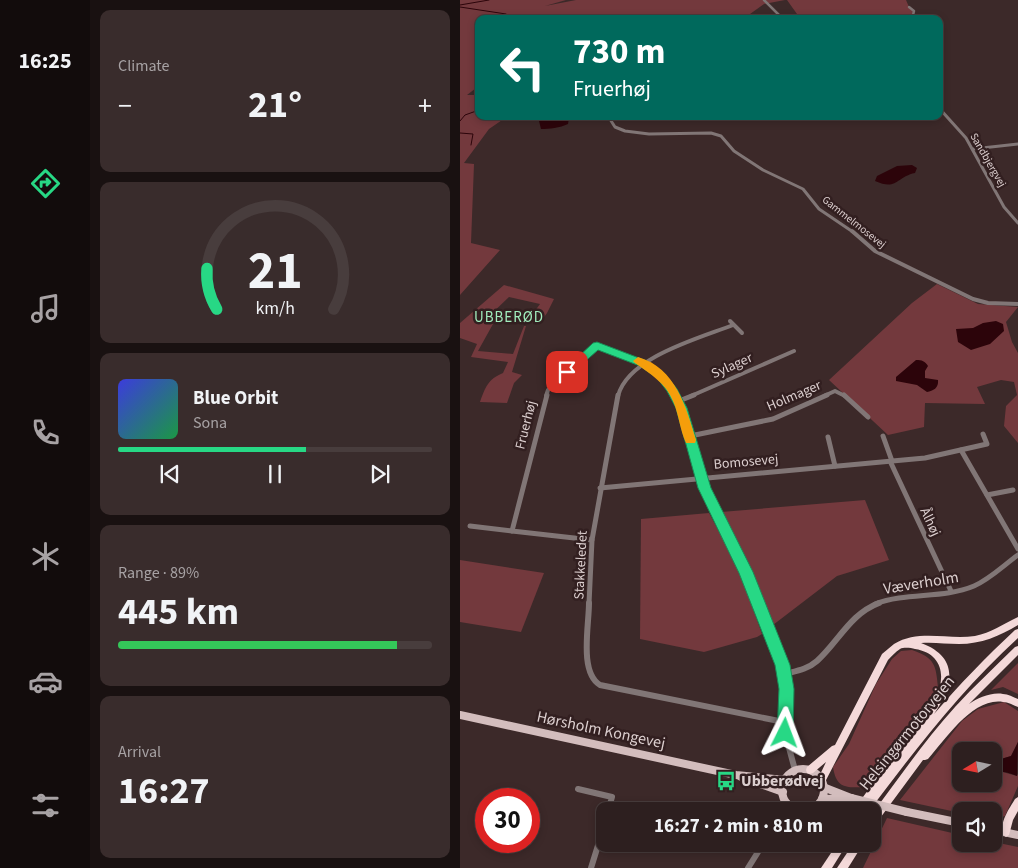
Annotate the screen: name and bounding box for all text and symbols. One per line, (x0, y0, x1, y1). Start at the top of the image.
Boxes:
text: 730 m (573, 27, 665, 77)
icon: left (490, 35, 555, 100)
text: 16:25 (18, 45, 72, 77)
text: Climate (118, 55, 169, 77)
text: Fruerhøj (573, 73, 651, 105)
text: 21° (248, 78, 302, 132)
text: − (118, 86, 132, 126)
text: + (418, 86, 432, 126)
street label: Sandbjergvej (966, 130, 1010, 190)
icon: directions (28, 166, 63, 201)
street label: Gammelmosevej (819, 192, 889, 252)
text: 21 (248, 235, 302, 309)
icon: music (28, 291, 63, 326)
text: km/h (255, 296, 295, 321)
district label: UBBERØD (474, 307, 544, 328)
street label: Sylager (708, 348, 756, 384)
pin (546, 351, 588, 393)
icon: arrive (553, 358, 581, 386)
street label: Holmager (764, 375, 825, 416)
text: Blue Orbit (193, 385, 278, 412)
street label: Fruerhøj (510, 399, 542, 451)
text: Sona (193, 412, 227, 434)
icon: phone (28, 415, 63, 450)
street label: Bomosevej (713, 449, 779, 475)
icon: previous (156, 460, 184, 488)
icon: pause (261, 460, 289, 488)
icon: next (366, 460, 394, 488)
street label: Ålhøj (915, 504, 945, 540)
street label: Stakkeledet (569, 530, 593, 600)
icon: climate (28, 539, 63, 574)
text: Range · 89% (118, 562, 199, 584)
street label: Væverholm (882, 566, 960, 600)
text: 445 km (118, 585, 239, 639)
icon: car (28, 664, 63, 699)
street label: Helsingørmotorvejen (854, 671, 960, 795)
street label: Hørsholm Kongevej (535, 706, 667, 754)
position arrow (758, 706, 810, 758)
text: Arrival (118, 741, 161, 763)
north arrow (952, 742, 1002, 792)
map controls (952, 742, 1002, 852)
text: 16:27 (118, 764, 210, 818)
bus stop icon: Ubberødvej (715, 770, 737, 792)
place label: Ubberødvej (741, 770, 824, 792)
icon: filters (28, 788, 63, 823)
speed limit sign: 30 (475, 788, 540, 853)
button: sound (952, 802, 1002, 852)
text: 16:27 · 2 min · 810 m (654, 813, 823, 840)

